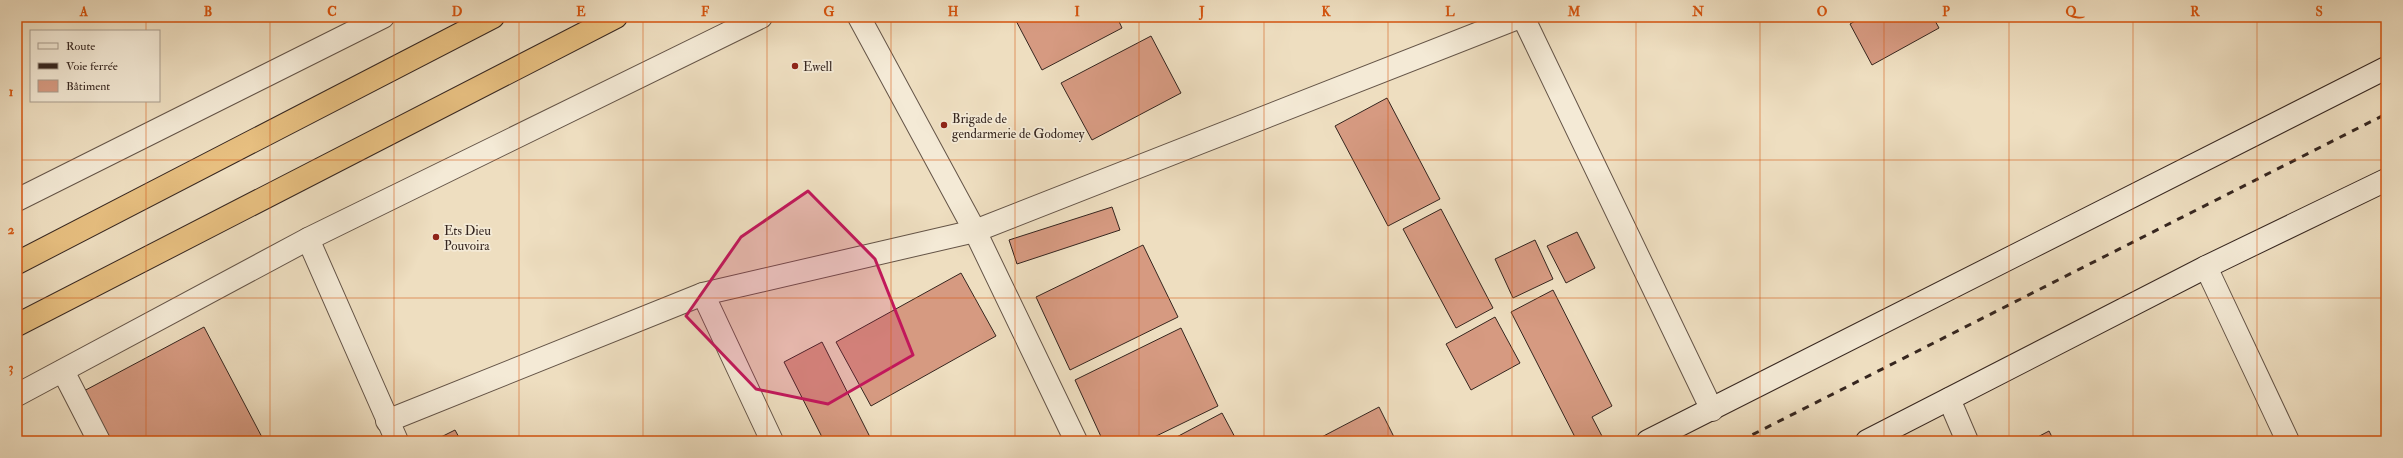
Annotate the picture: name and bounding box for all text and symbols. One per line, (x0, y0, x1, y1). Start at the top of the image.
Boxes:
text: A (79, 4, 89, 20)
text: B (204, 4, 212, 20)
text: C (327, 4, 337, 20)
text: D (452, 4, 463, 20)
text: E (576, 4, 586, 20)
text: F (701, 4, 710, 20)
text: G (824, 4, 835, 20)
text: H (948, 4, 959, 20)
text: I (1074, 4, 1080, 20)
text: J (1198, 4, 1205, 21)
text: K (1321, 4, 1331, 20)
text: L (1445, 4, 1455, 20)
text: M (1567, 4, 1581, 20)
text: N (1691, 4, 1704, 20)
text: O (1817, 4, 1828, 20)
text: P (1942, 4, 1950, 20)
text: Q (2066, 4, 2086, 20)
text: R (2190, 4, 2200, 20)
text: S (2315, 4, 2323, 20)
legend (30, 30, 160, 102)
text: Route (66, 39, 95, 54)
text: Voie ferrée (66, 59, 118, 74)
place label: Ewell (803, 59, 833, 75)
marker: Ewell (790, 61, 800, 71)
text: Bâtiment (66, 79, 110, 94)
text: 1 (9, 84, 14, 100)
place label: Brigade de gendarmerie de Godomey (952, 111, 1085, 143)
marker: Brigade de gendarmerie de Godomey (939, 120, 949, 130)
text: 2 (8, 222, 15, 238)
place label: Ets Dieu Pouvoira (444, 223, 491, 254)
marker: Ets Dieu Pouvoira (431, 232, 441, 242)
text: 3 (9, 360, 14, 376)

